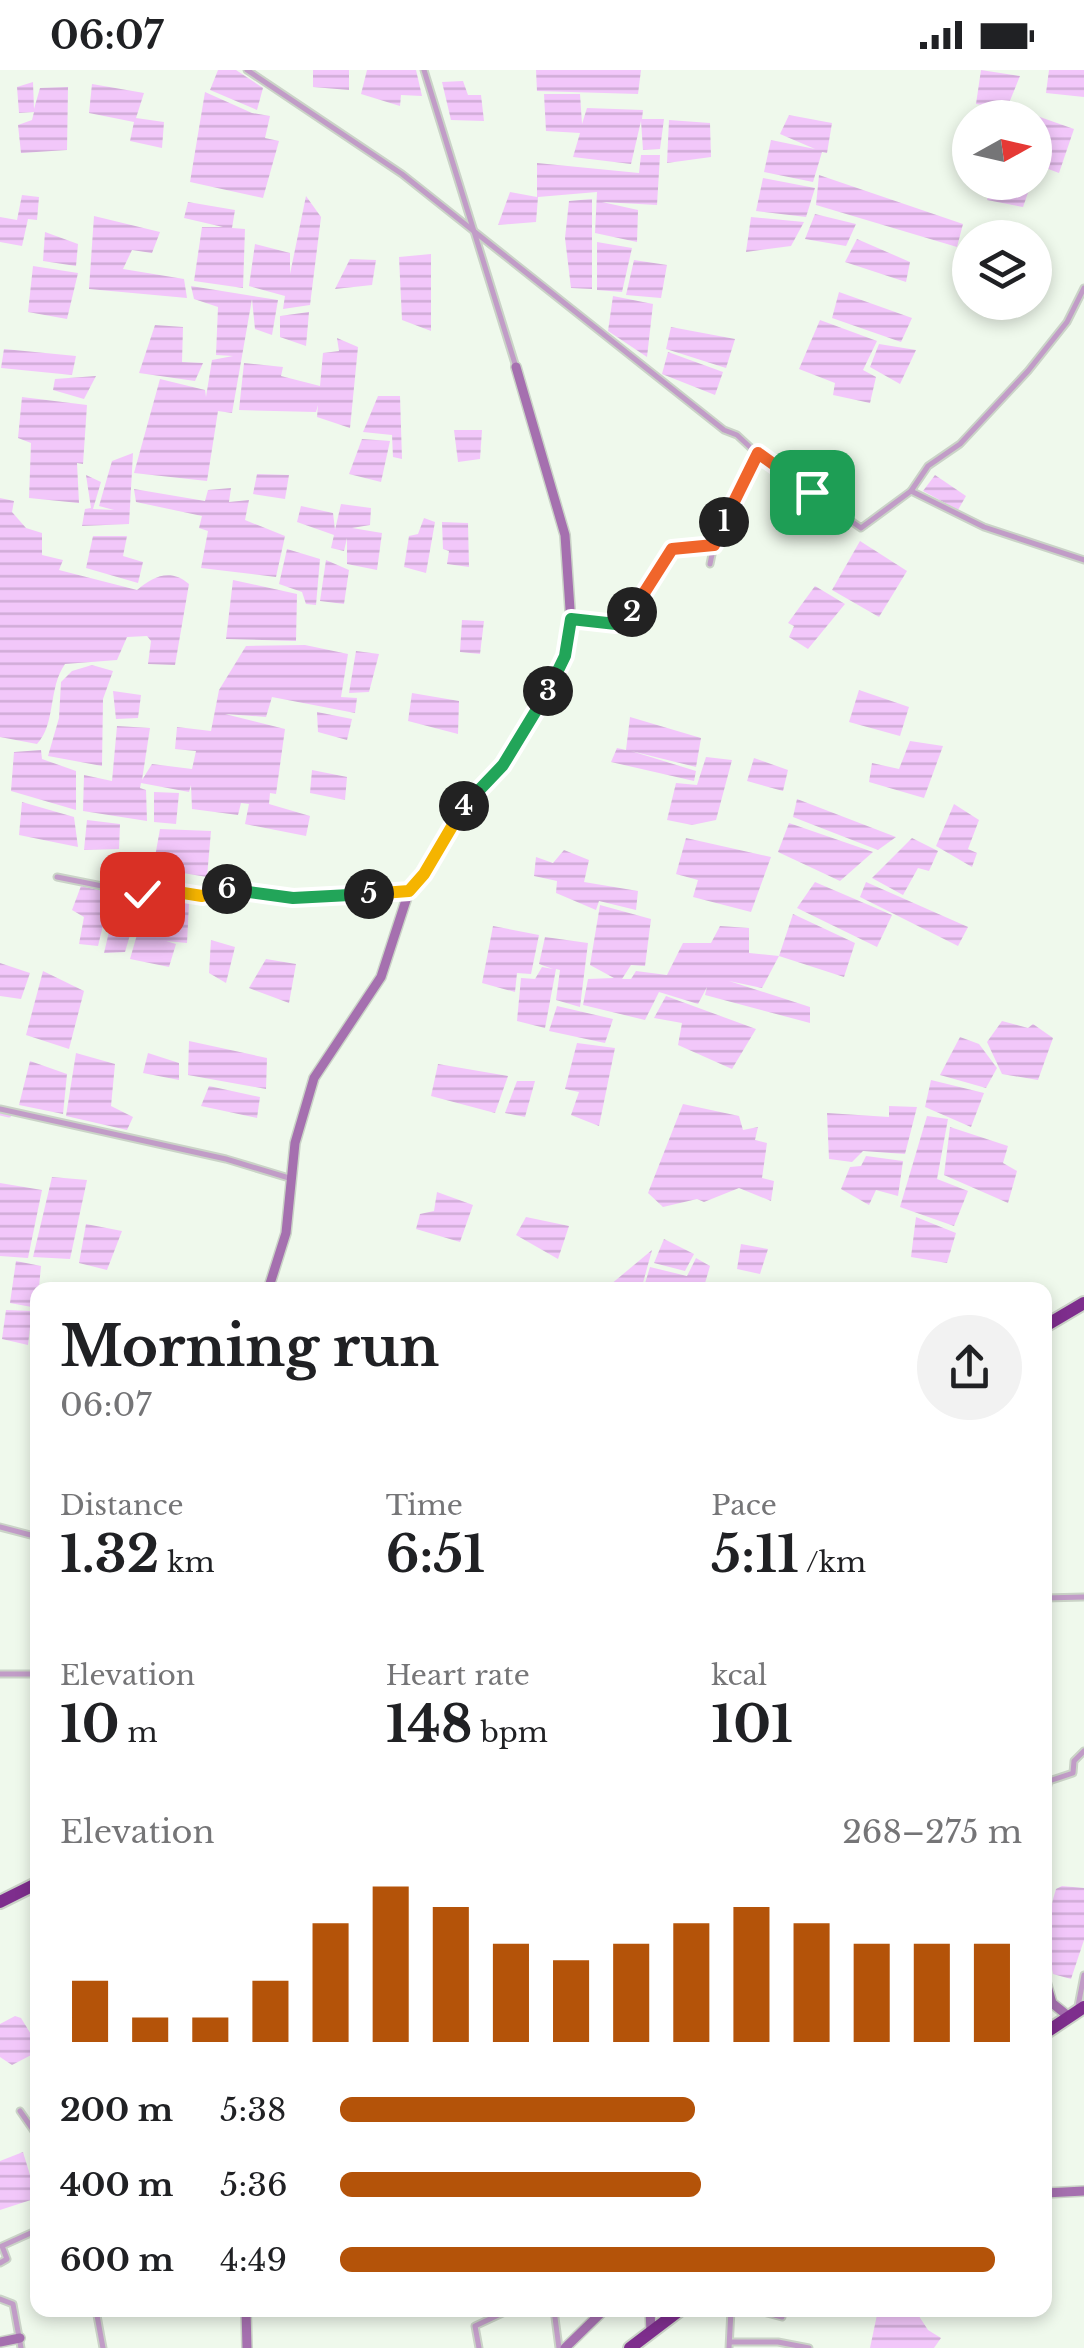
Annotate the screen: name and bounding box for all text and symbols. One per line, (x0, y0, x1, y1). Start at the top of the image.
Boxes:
text: 06:07 (50, 12, 163, 59)
north arrow (952, 100, 1052, 200)
map controls (952, 100, 1052, 320)
button: layers (952, 220, 1052, 320)
pin (770, 450, 855, 535)
icon: arrive (785, 465, 840, 520)
pin: 1 (699, 497, 749, 547)
text: 1 (718, 504, 730, 539)
pin: 2 (607, 587, 657, 637)
text: 2 (623, 594, 641, 629)
pin: 3 (523, 666, 573, 716)
text: 3 (539, 673, 557, 708)
pin: 4 (439, 781, 489, 831)
text: 4 (455, 788, 473, 823)
pin (100, 852, 185, 937)
pin: 6 (202, 864, 252, 914)
icon: check (115, 867, 170, 922)
pin: 5 (344, 869, 394, 919)
text: 6 (218, 871, 236, 906)
text: 5 (361, 876, 377, 911)
text: Morning run (60, 1313, 439, 1381)
button: share (917, 1315, 1022, 1420)
text: 06:07 (60, 1385, 151, 1425)
text: Distance (60, 1488, 183, 1523)
text: Time (386, 1488, 463, 1523)
text: Pace (711, 1488, 777, 1523)
text: 1.32 (60, 1523, 159, 1586)
text: 6:51 (386, 1523, 485, 1586)
text: 5:11 (711, 1523, 799, 1586)
text: km (159, 1545, 215, 1580)
text: /km (799, 1545, 866, 1580)
text: Elevation (60, 1658, 195, 1693)
text: Heart rate (386, 1658, 530, 1693)
text: kcal (711, 1658, 767, 1693)
text: 10 (60, 1693, 120, 1756)
text: 148 (386, 1693, 472, 1756)
text: 101 (711, 1693, 793, 1756)
text: m (120, 1715, 158, 1750)
text: bpm (472, 1715, 548, 1750)
text: Elevation (60, 1812, 214, 1852)
text: 268–275 m (842, 1812, 1022, 1852)
text: 200 m (60, 2090, 173, 2130)
text: 5:38 (220, 2090, 286, 2130)
text: 400 m (60, 2165, 173, 2205)
text: 5:36 (220, 2165, 288, 2205)
text: 600 m (60, 2240, 174, 2280)
text: 4:49 (220, 2240, 287, 2280)

